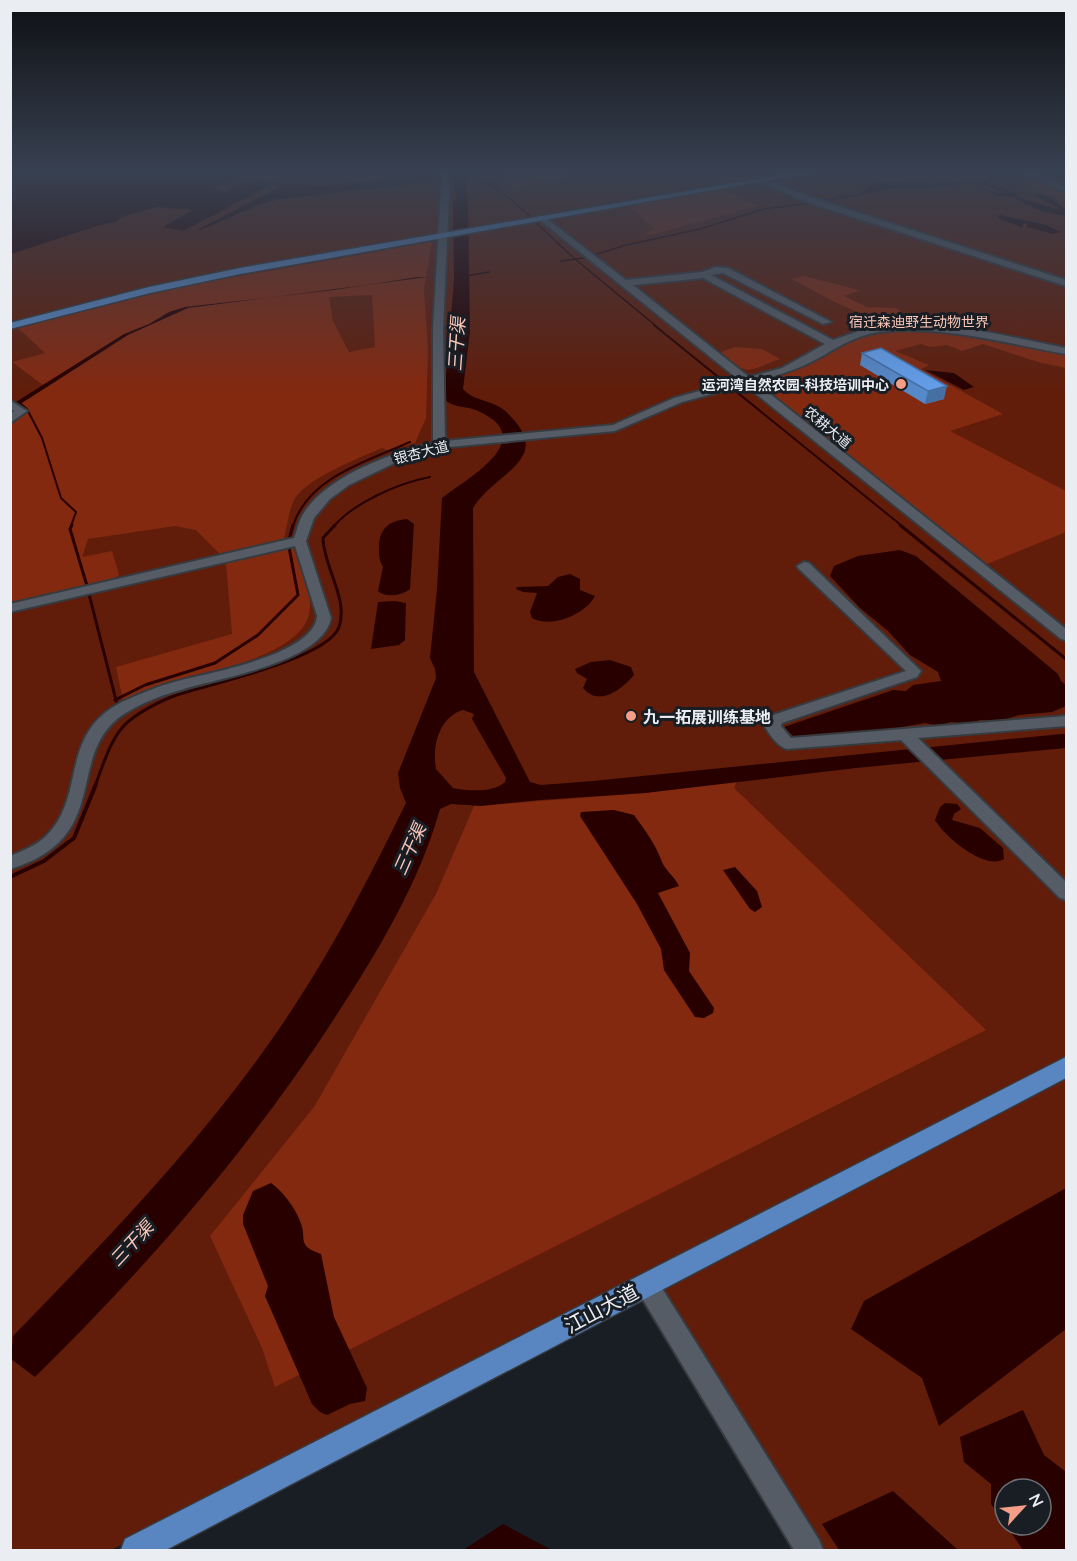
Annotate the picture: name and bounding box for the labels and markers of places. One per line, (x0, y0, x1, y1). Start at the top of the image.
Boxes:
place label: 运河湾自然农园-科技培训中心 (702, 376, 889, 393)
marker: 运河湾自然农园-科技培训中心 (894, 377, 908, 391)
place label: 九一拓展训练基地 (643, 707, 771, 726)
marker: 九一拓展训练基地 (624, 709, 638, 723)

